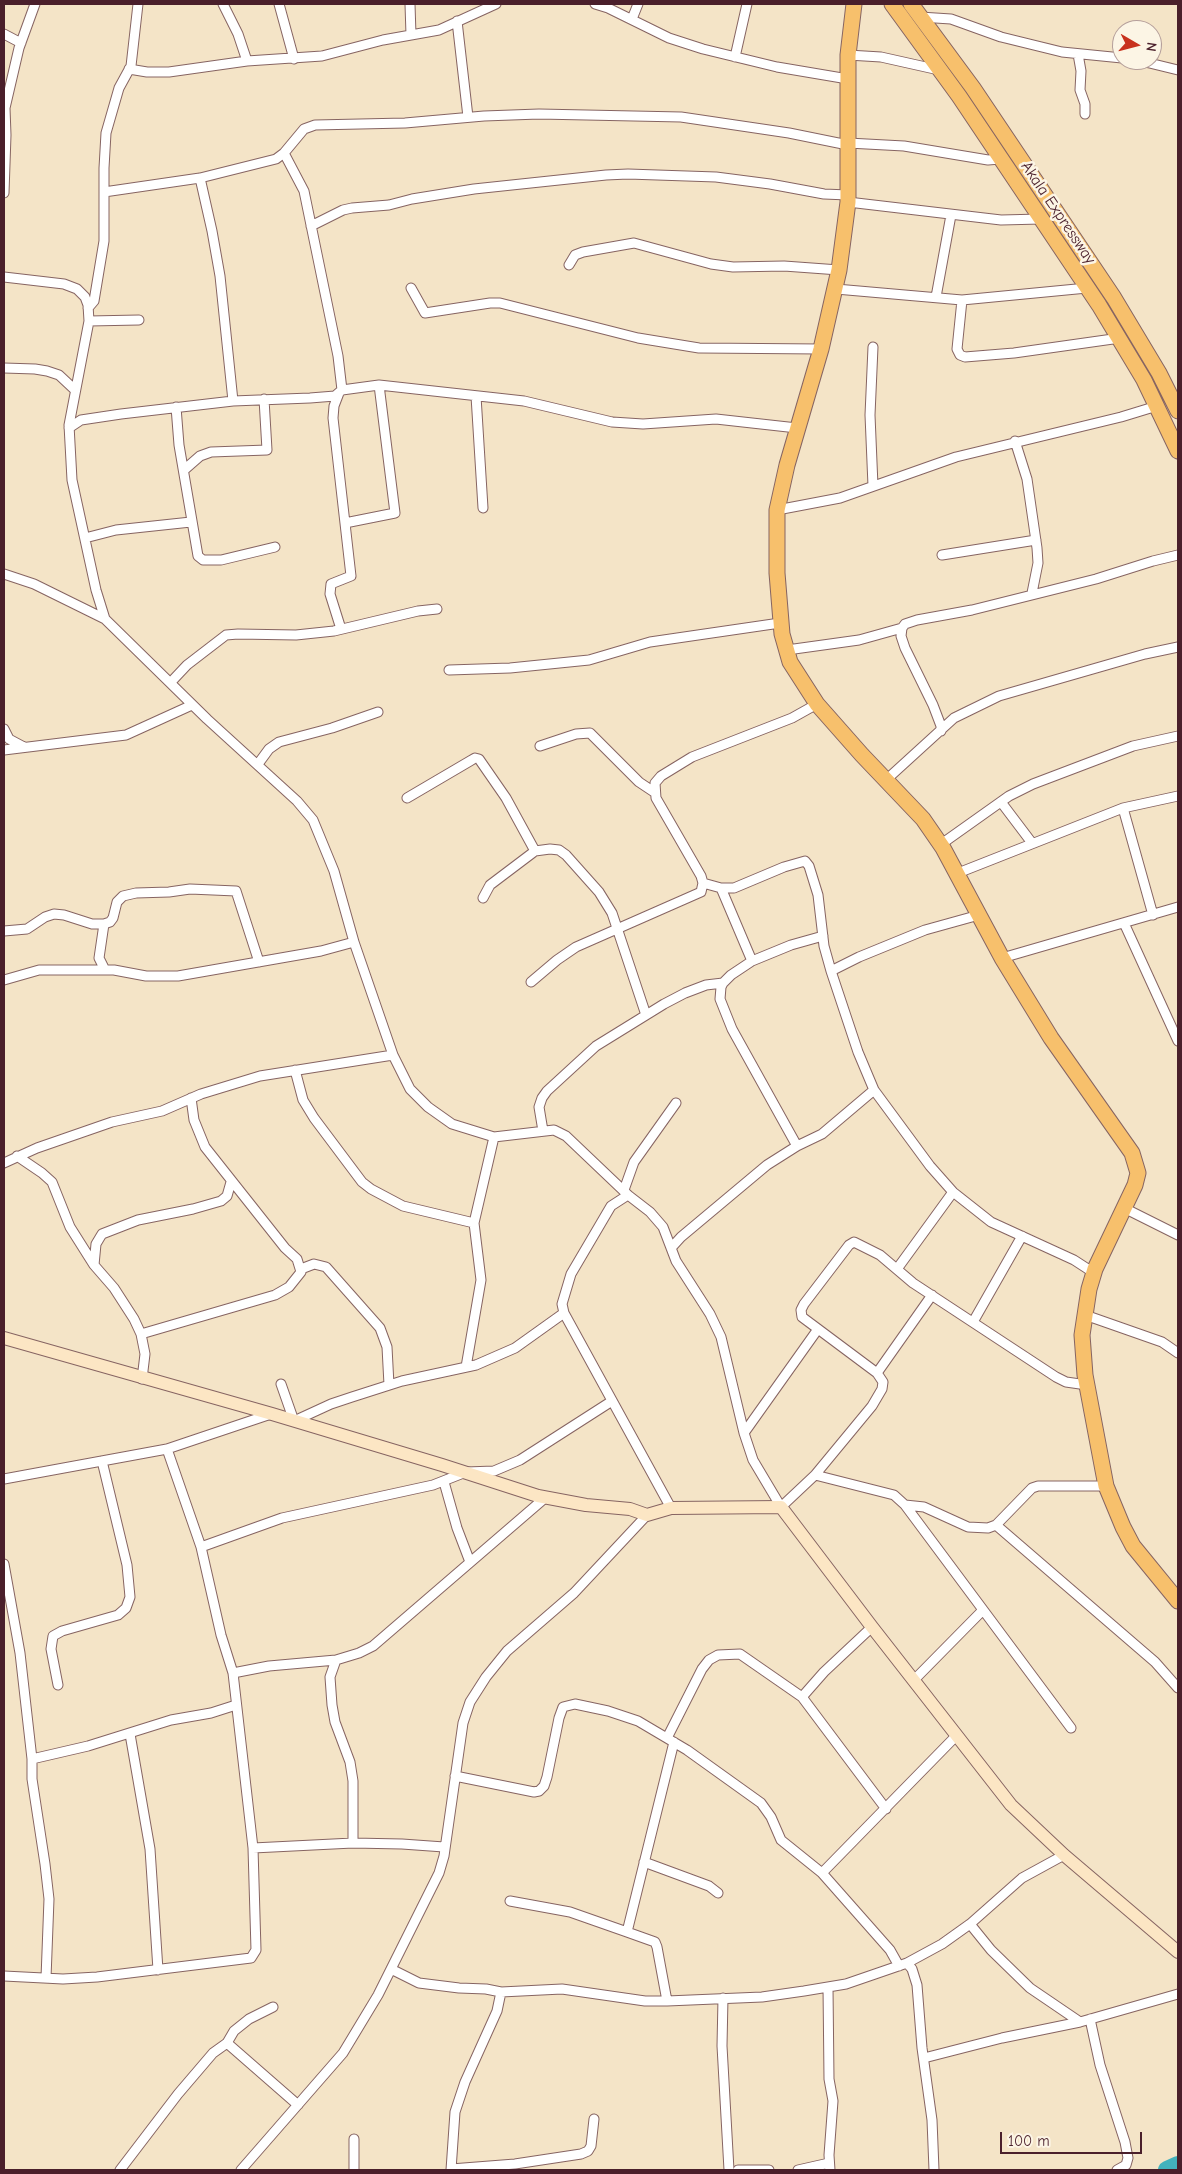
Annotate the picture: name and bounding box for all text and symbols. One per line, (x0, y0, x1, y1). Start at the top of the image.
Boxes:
north arrow (1112, 20, 1162, 70)
text: N (1142, 41, 1160, 53)
street label: Akala Expressway (1017, 158, 1099, 268)
scale bar (1002, 2122, 1144, 2154)
text: 100 m (1008, 2132, 1050, 2150)

